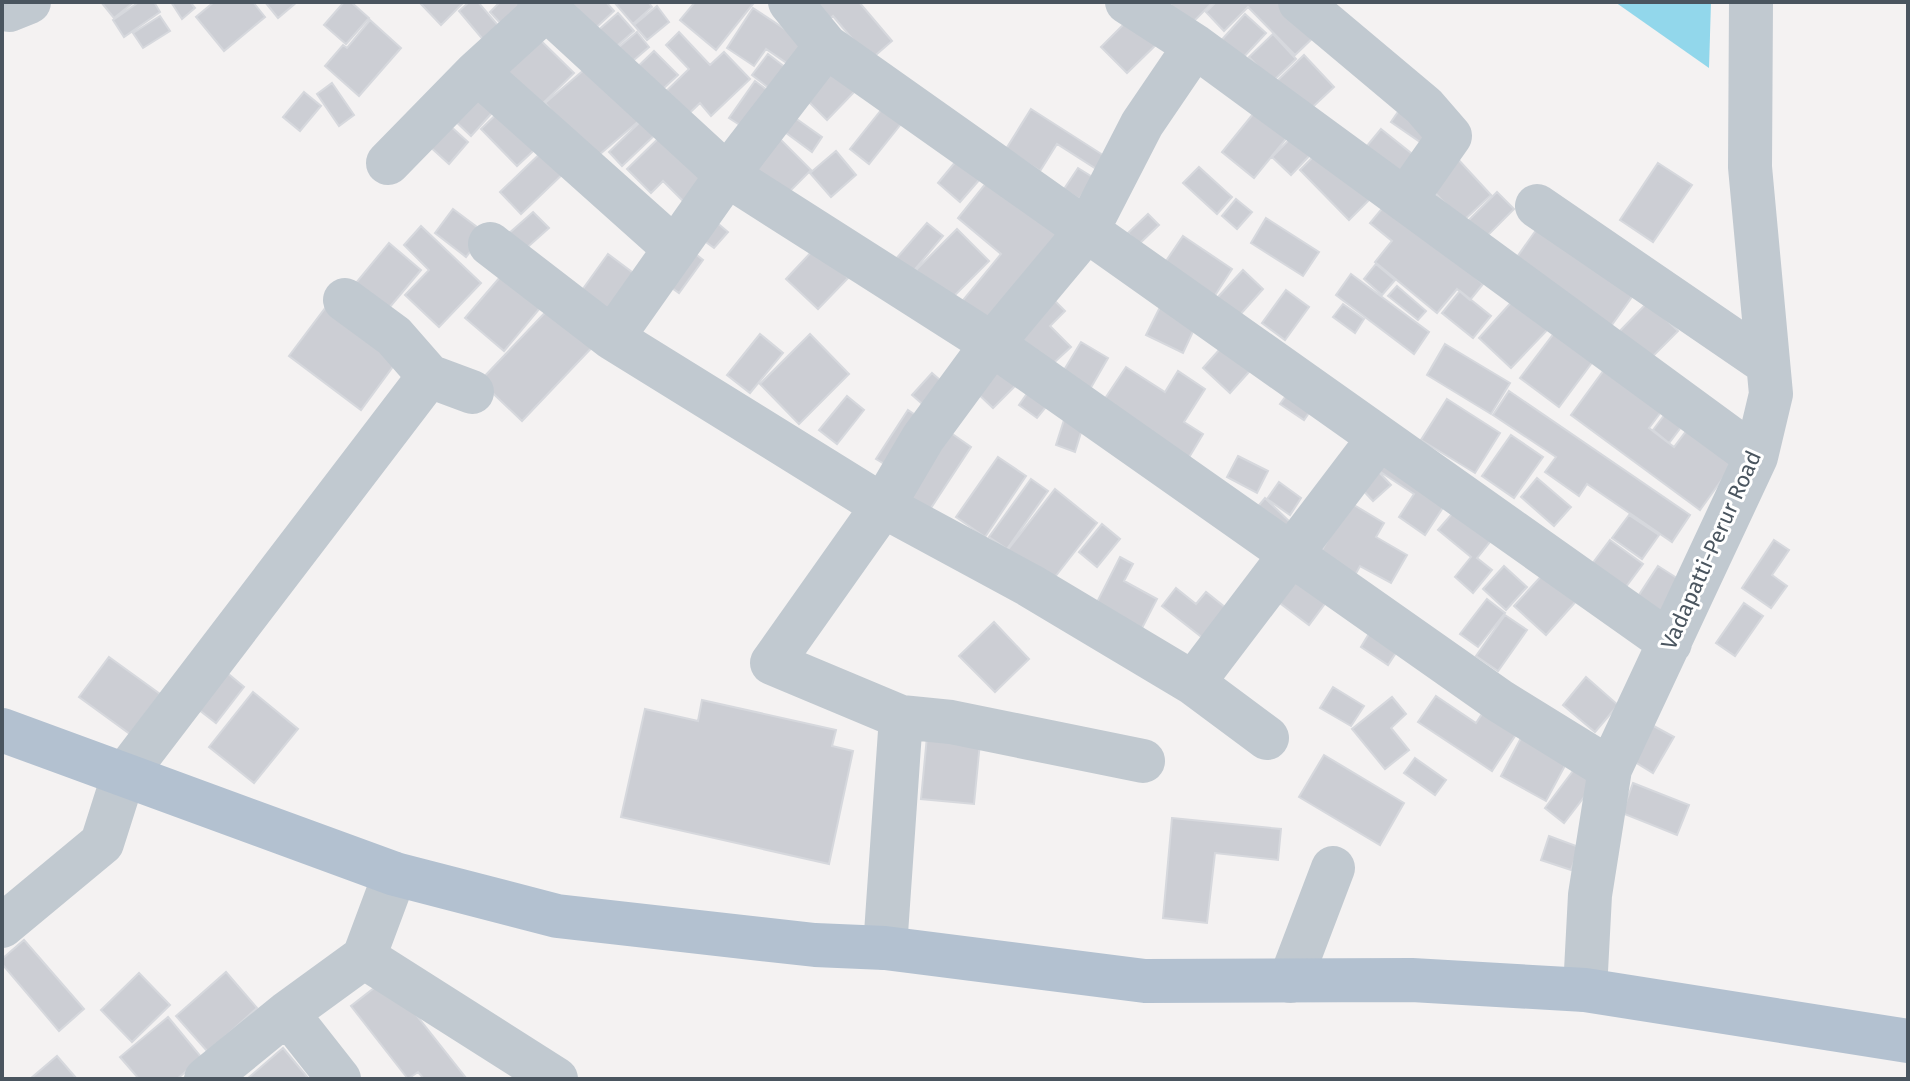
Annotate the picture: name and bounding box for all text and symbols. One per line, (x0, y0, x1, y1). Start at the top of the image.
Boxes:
street label: Vadapatti-Perur Road (1655, 446, 1767, 654)

